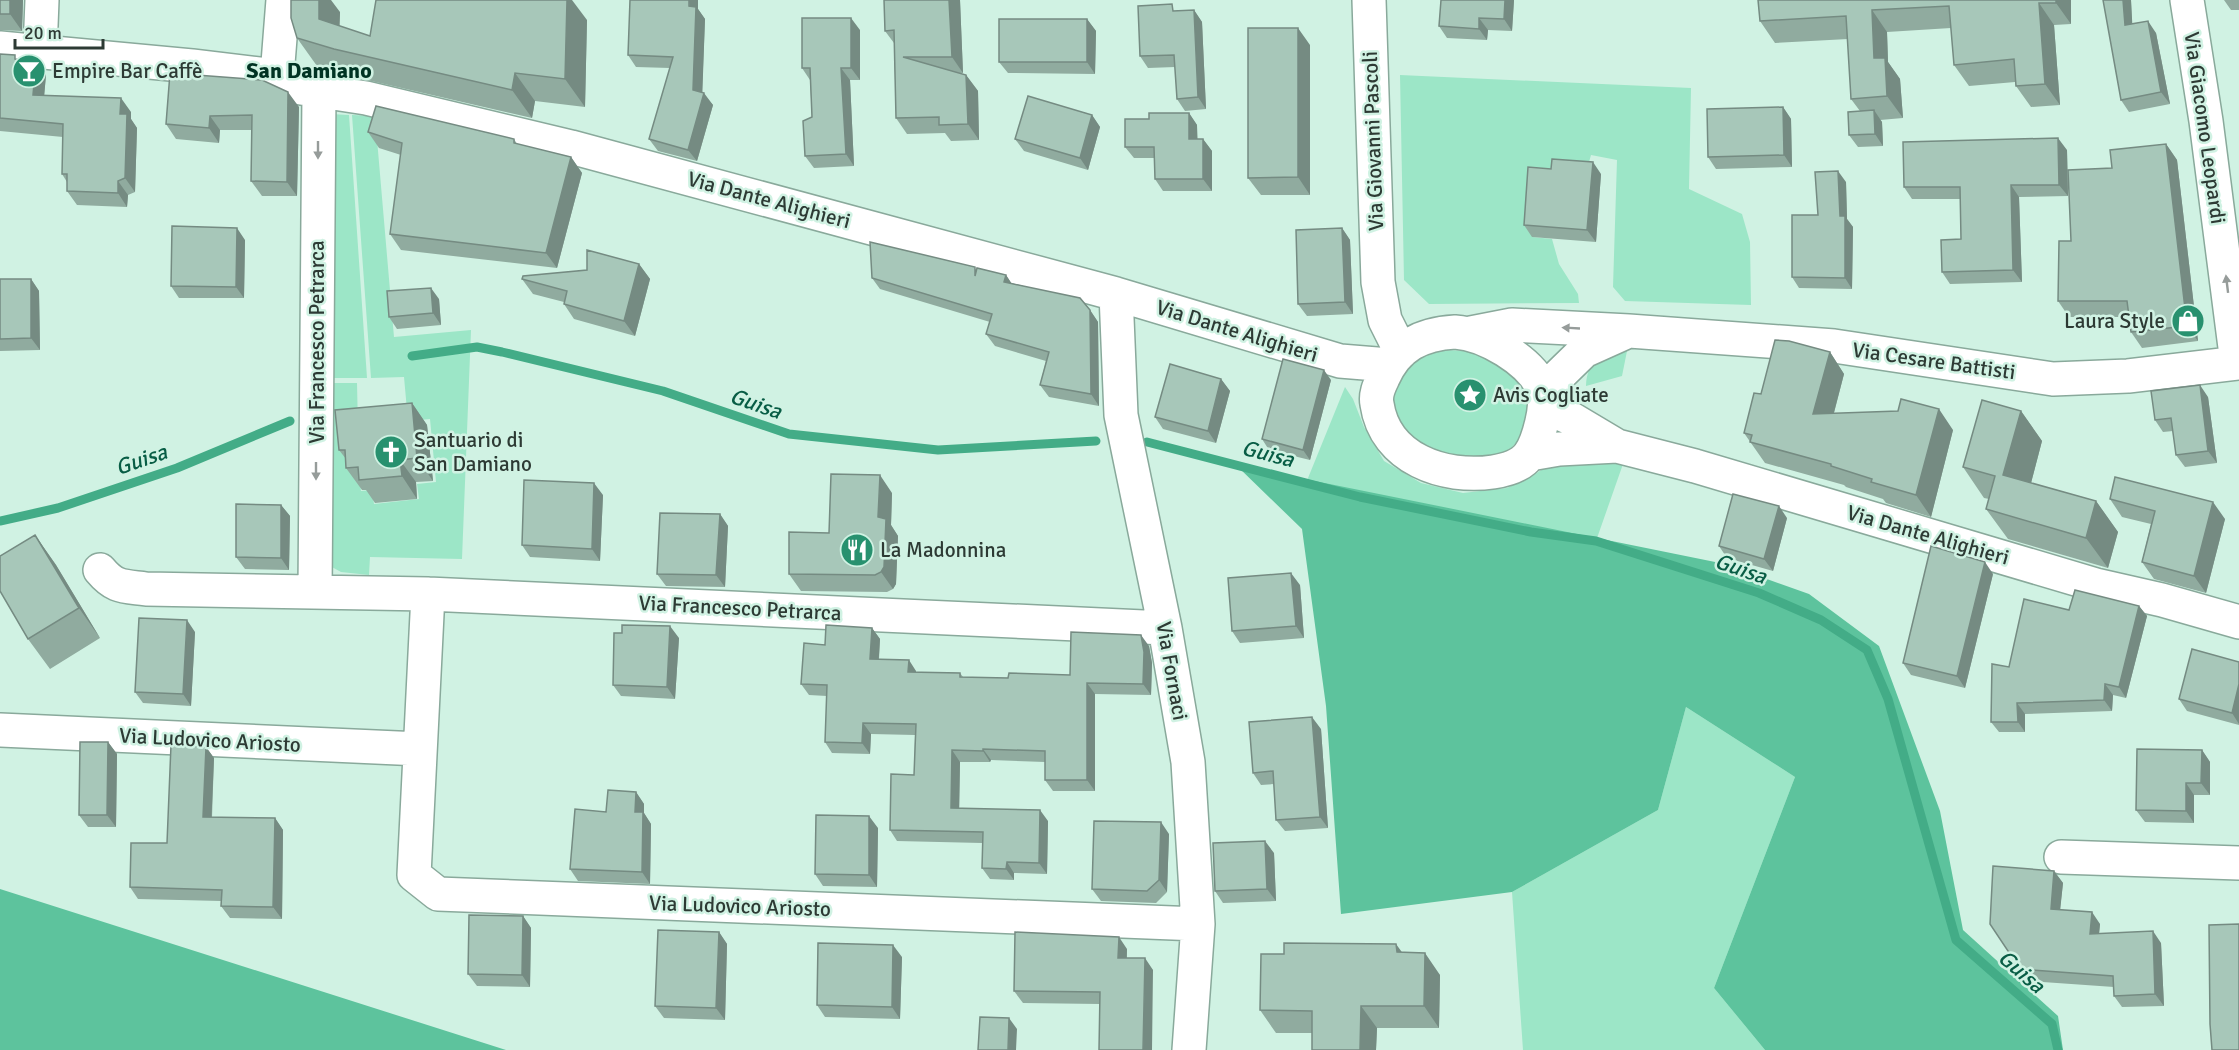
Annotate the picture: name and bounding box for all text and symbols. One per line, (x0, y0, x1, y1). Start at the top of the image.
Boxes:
scale bar (15, 12, 104, 50)
text: 20 m (24, 22, 62, 44)
street label: Via Giacomo Leopardi (2179, 30, 2231, 226)
street label: Via Giovanni Pascoli (1357, 51, 1389, 231)
bar icon: Empire Bar Caffè (11, 53, 47, 89)
district label: San Damiano (246, 57, 372, 84)
place label: Empire Bar Caffè (52, 58, 203, 84)
one-way arrow (313, 141, 323, 160)
street label: Via Dante Alighieri (685, 166, 853, 234)
street label: Via Francesco Petrarca (304, 240, 330, 444)
one-way arrow (2222, 274, 2231, 293)
street label: Via Dante Alighieri (1153, 294, 1321, 368)
shop icon: Laura Style (2170, 303, 2206, 339)
place label: Laura Style (2064, 308, 2165, 334)
one-way arrow (1561, 324, 1580, 333)
street label: Via Cesare Battisti (1851, 337, 2017, 385)
place icon: Avis Cogliate (1452, 377, 1488, 413)
water label: Guisa (726, 382, 786, 425)
place label: Avis Cogliate (1493, 382, 1609, 408)
place label: Santuario di San Damiano (414, 427, 532, 477)
church icon: Santuario di San Damiano (373, 434, 409, 470)
water label: Guisa (1239, 434, 1298, 473)
water label: Guisa (112, 438, 171, 481)
one-way arrow (311, 462, 321, 481)
street label: Via Dante Alighieri (1844, 499, 2012, 571)
restaurant icon: La Madonnina (839, 532, 875, 568)
place label: La Madonnina (880, 537, 1006, 563)
water label: Guisa (1711, 547, 1771, 590)
street label: Via Francesco Petrarca (638, 590, 842, 626)
street label: Via Fornaci (1151, 620, 1193, 722)
street label: Via Ludovico Ariosto (118, 722, 302, 758)
street label: Via Ludovico Ariosto (649, 890, 831, 922)
water label: Guisa (1993, 944, 2051, 999)

